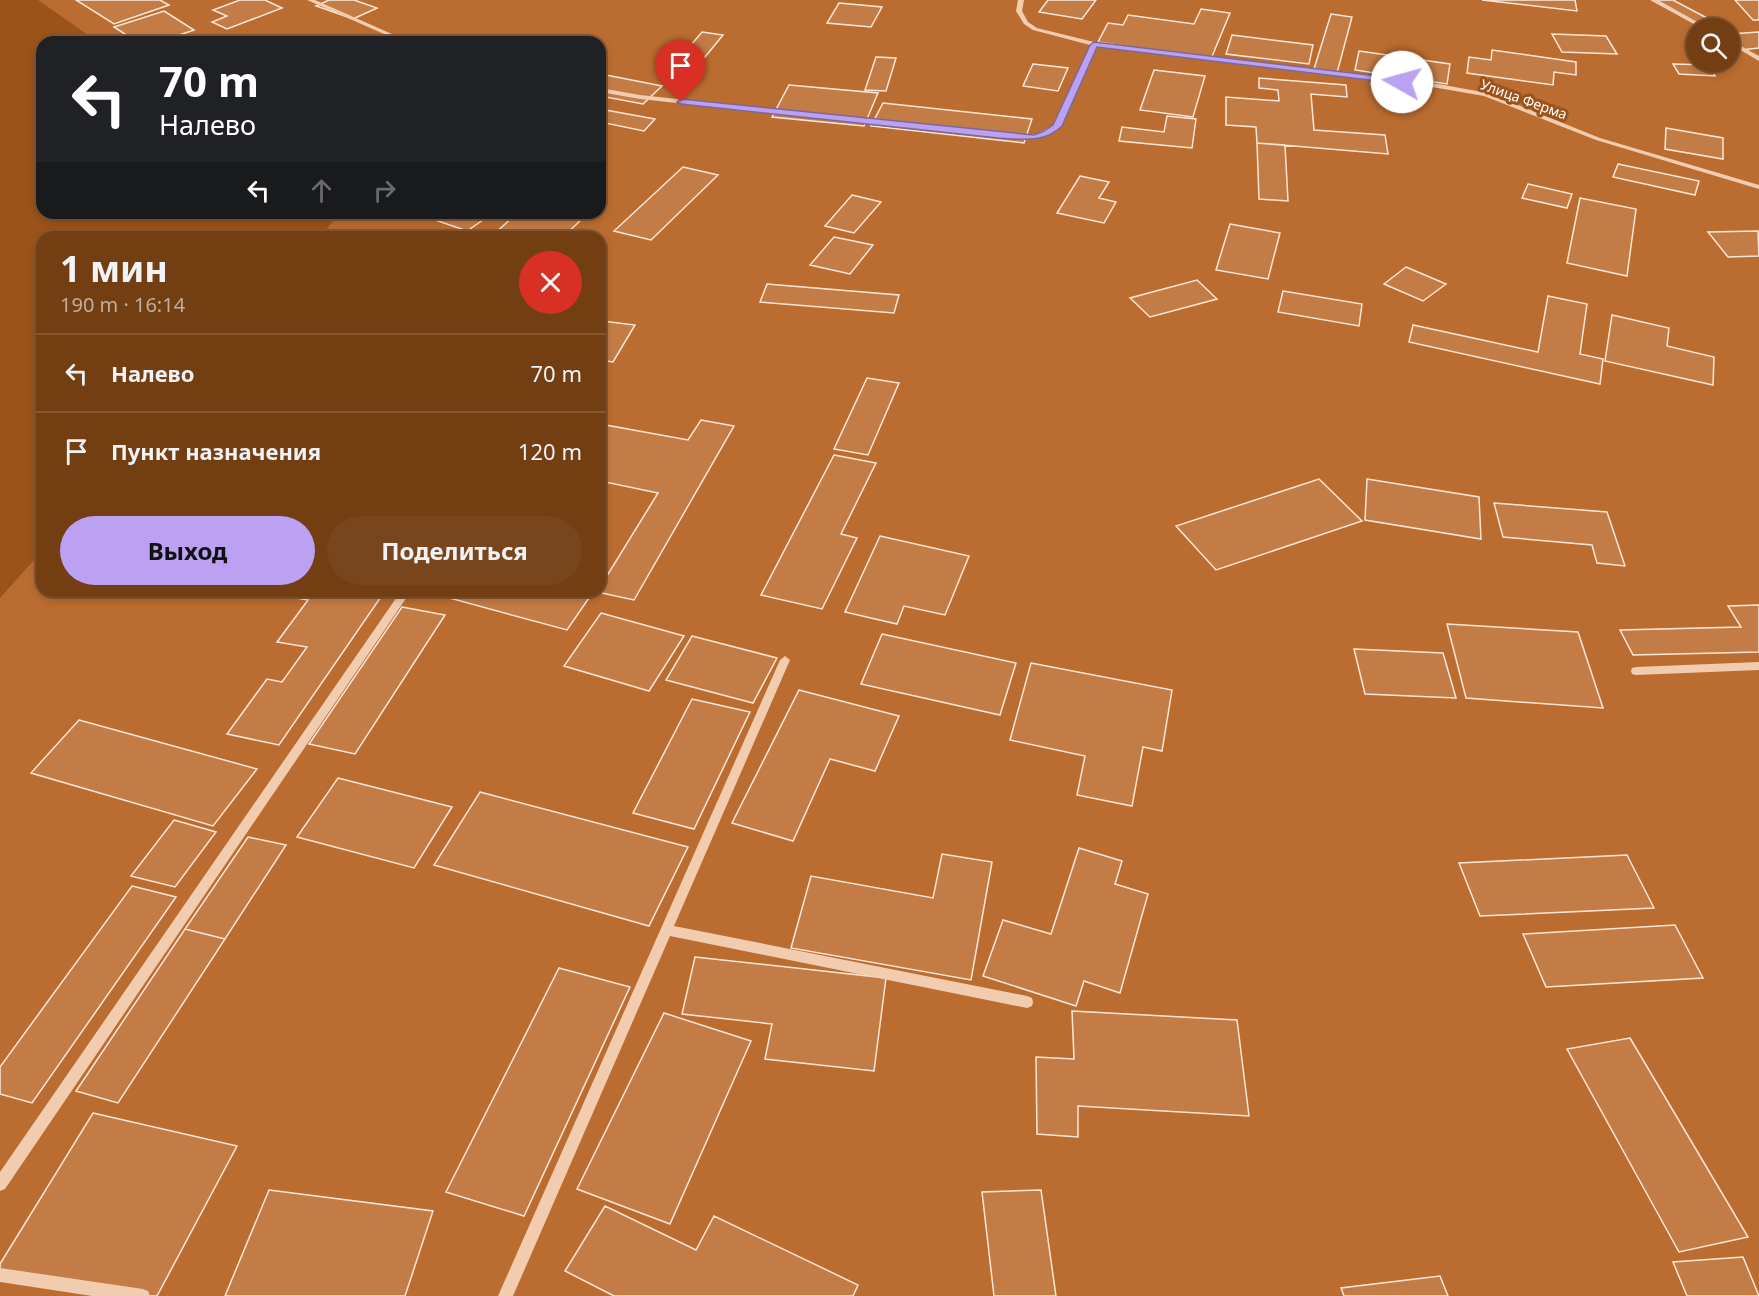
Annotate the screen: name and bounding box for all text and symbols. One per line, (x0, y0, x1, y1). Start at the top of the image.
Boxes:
map controls (1686, 18, 1740, 72)
button: search (1686, 18, 1740, 72)
pin (655, 40, 706, 102)
icon: arrive (664, 49, 697, 82)
position arrow (1370, 50, 1434, 114)
text: 70 m (159, 52, 259, 109)
icon: left (60, 60, 138, 138)
street label: Улица Ферма (1478, 75, 1570, 123)
text: Налево (159, 106, 256, 143)
icon: left (242, 174, 275, 207)
icon: ahead (305, 174, 338, 207)
icon: right (368, 174, 401, 207)
text: 1 мин (60, 244, 168, 293)
button: close (519, 251, 582, 314)
text: 190 m · 16:14 (60, 291, 185, 318)
icon: left (60, 357, 93, 390)
text: Налево (111, 358, 194, 388)
text: 70 m (531, 358, 582, 388)
icon: arrive (60, 435, 93, 468)
text: Пункт назначения (111, 436, 321, 466)
text: 120 m (518, 436, 582, 466)
button: Выход (60, 516, 315, 585)
button: Поделиться (327, 516, 582, 585)

